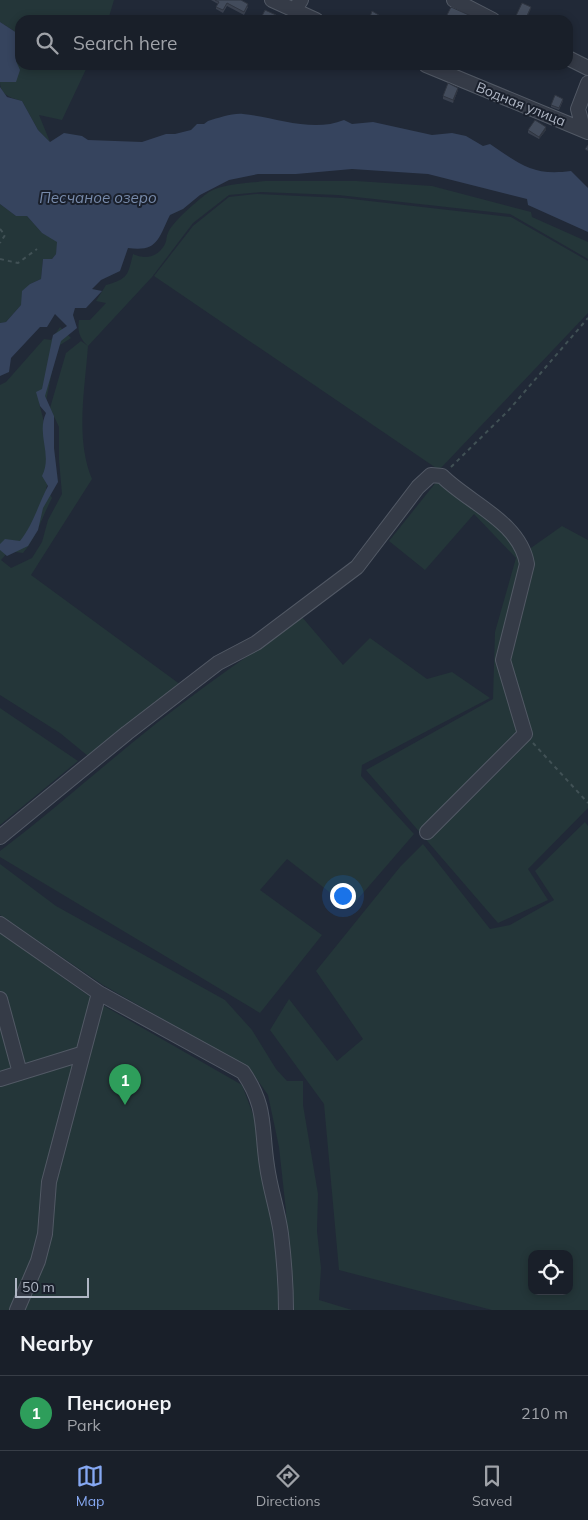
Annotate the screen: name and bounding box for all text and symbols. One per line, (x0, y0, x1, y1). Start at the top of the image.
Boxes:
search box (15, 15, 573, 70)
icon: search (33, 29, 61, 57)
text: Search here (73, 31, 177, 55)
street label: Водная улица (473, 78, 569, 130)
water label: Песчаное озеро (39, 188, 157, 207)
your location (330, 883, 356, 909)
pin: 1 (109, 1064, 141, 1105)
map controls (528, 1250, 573, 1295)
button: locate (528, 1250, 573, 1295)
scale bar (15, 1275, 89, 1298)
text: 50 m (22, 1278, 55, 1296)
text: Nearby (20, 1330, 93, 1356)
text: Пенсионер (67, 1391, 172, 1415)
text: 1 (31, 1403, 41, 1423)
text: 210 m (521, 1403, 568, 1423)
text: Park (67, 1415, 101, 1435)
tab: Map (76, 1462, 104, 1510)
tab: Directions (256, 1462, 321, 1510)
tab: Saved (472, 1462, 512, 1510)

